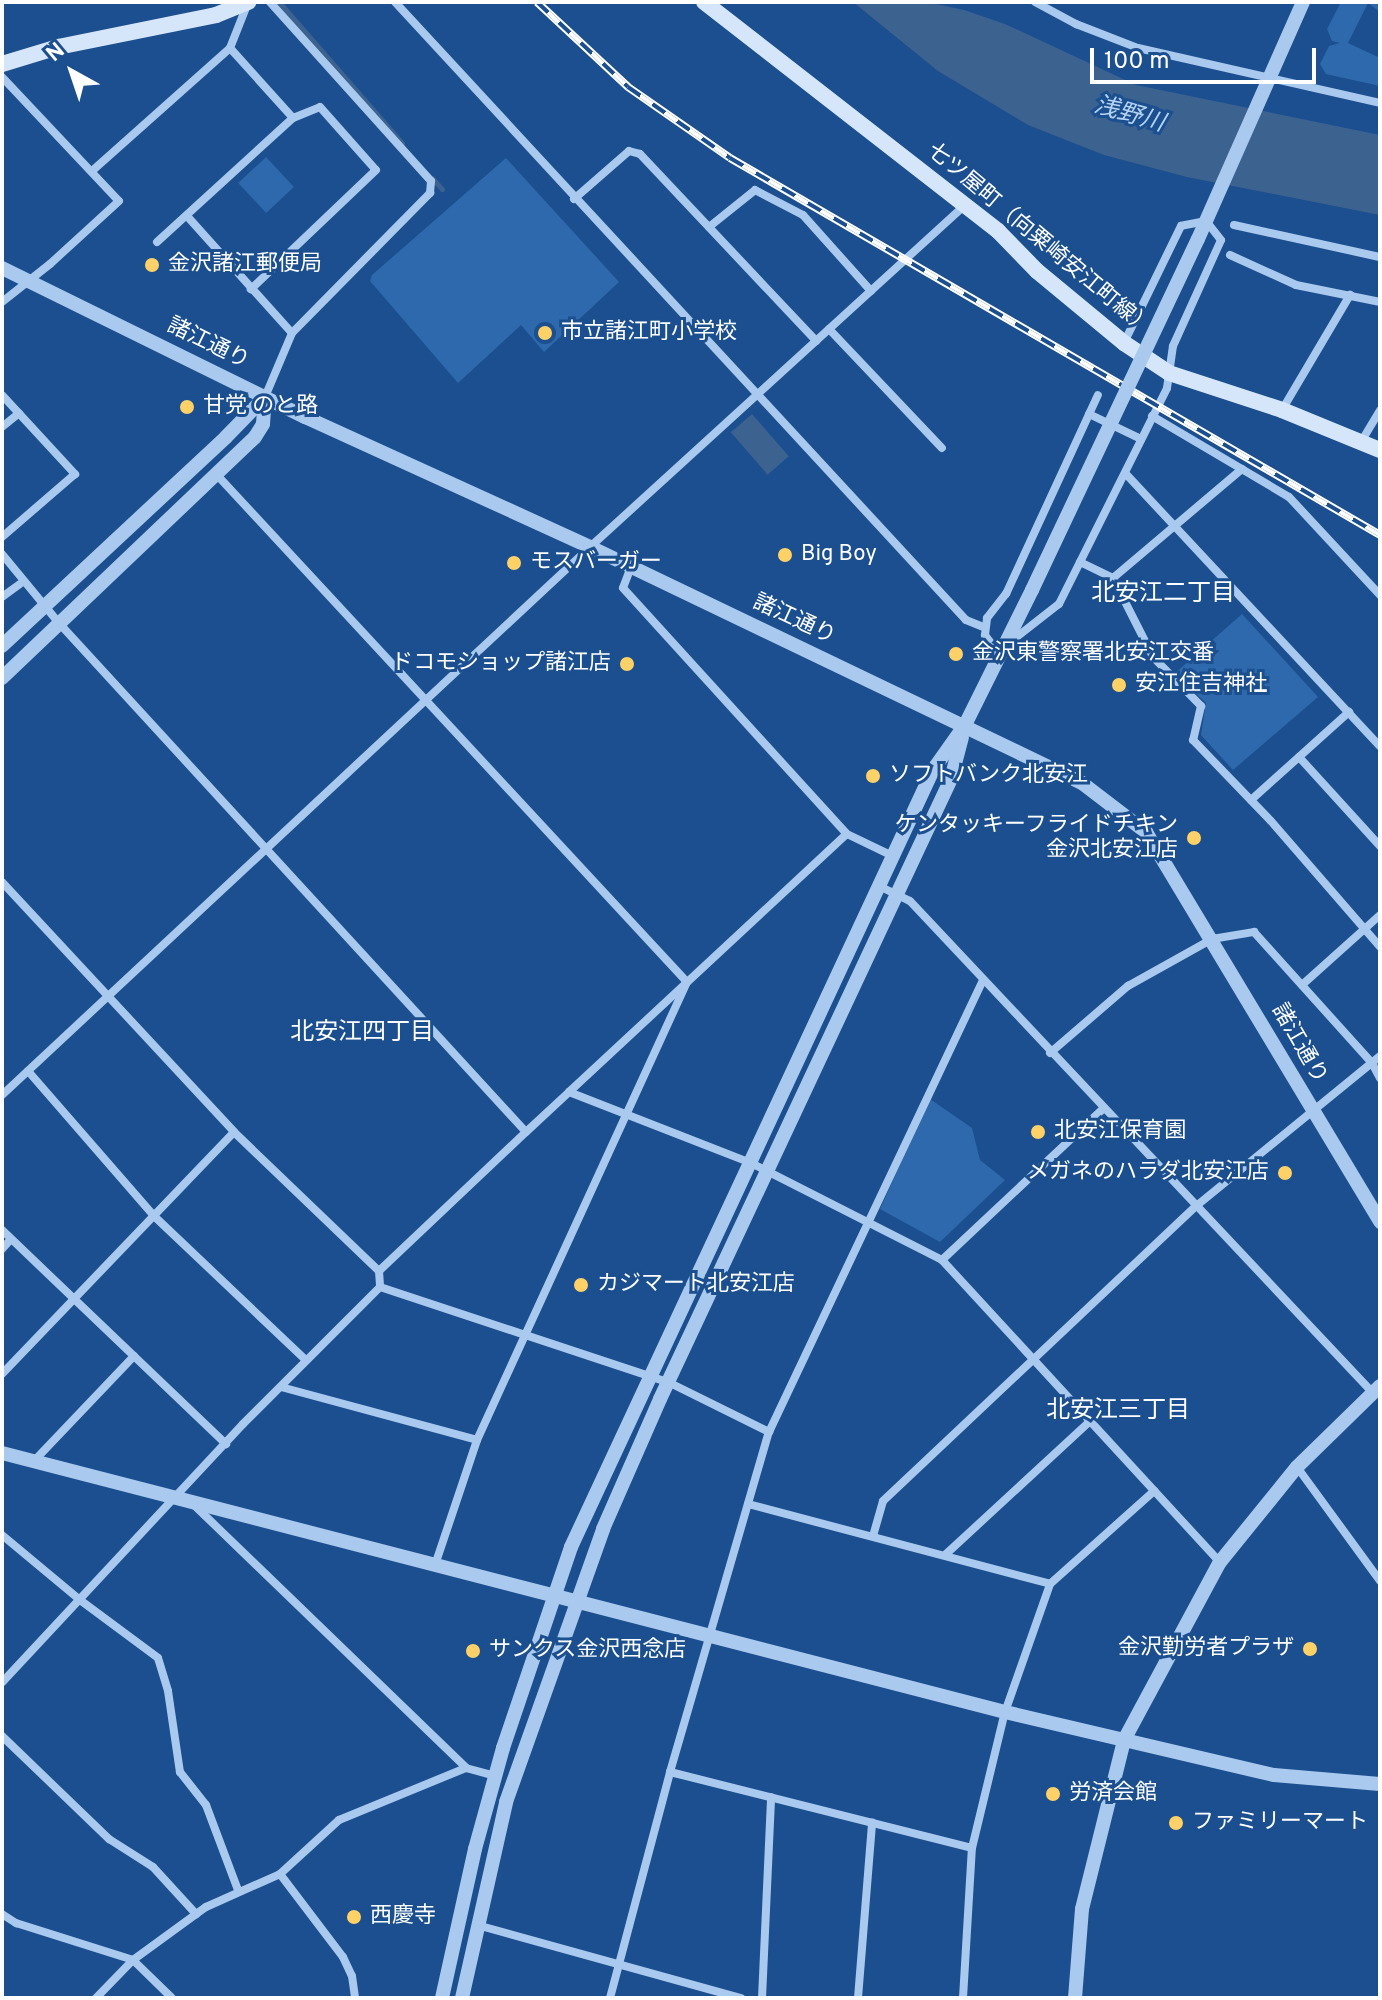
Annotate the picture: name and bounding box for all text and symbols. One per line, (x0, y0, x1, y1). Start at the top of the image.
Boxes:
north arrow (32, 32, 112, 112)
scale bar (1094, 32, 1320, 82)
text: N (42, 38, 71, 69)
text: 100 m (1104, 47, 1170, 77)
water label: 浅野川 (1090, 92, 1168, 140)
street label: 七ツ屋町（向粟崎安江町線） (921, 138, 1157, 342)
place label: 金沢諸江郵便局 (168, 252, 322, 278)
marker: 金沢諸江郵便局 (143, 256, 161, 274)
street label: 諸江通り (163, 313, 253, 375)
place label: 市立諸江町小学校 (561, 320, 737, 346)
marker: 市立諸江町小学校 (536, 324, 554, 342)
place label: 甘党 のと路 (203, 394, 318, 420)
marker: 甘党 のと路 (178, 398, 196, 416)
place label: Big Boy (801, 542, 877, 568)
marker: Big Boy (776, 546, 794, 564)
place label: モスバーガー (530, 550, 662, 576)
marker: モスバーガー (505, 554, 523, 572)
district label: 北安江二丁目 (1091, 581, 1235, 609)
street label: 諸江通り (749, 589, 839, 651)
place label: 金沢東警察署北安江交番 (972, 641, 1214, 667)
marker: 金沢東警察署北安江交番 (947, 645, 965, 663)
place label: ドコモショップ諸江店 (391, 651, 611, 677)
marker: ドコモショップ諸江店 (618, 655, 636, 673)
place label: 安江住吉神社 (1135, 672, 1267, 698)
marker: 安江住吉神社 (1110, 676, 1128, 694)
place label: ソフトバンク北安江 (889, 763, 1087, 789)
marker: ソフトバンク北安江 (864, 767, 882, 785)
place label: ケンタッキーフライドチキン 金沢北安江店 (892, 812, 1178, 864)
marker: ケンタッキーフライドチキン 金沢北安江店 (1185, 829, 1203, 847)
street label: 諸江通り (1266, 999, 1332, 1089)
district label: 北安江四丁目 (290, 1020, 434, 1048)
place label: 北安江保育園 (1054, 1119, 1186, 1145)
marker: 北安江保育園 (1029, 1123, 1047, 1141)
place label: メガネのハラダ北安江店 (1027, 1160, 1269, 1186)
marker: メガネのハラダ北安江店 (1276, 1164, 1294, 1182)
place label: カジマート北安江店 (597, 1272, 795, 1298)
marker: カジマート北安江店 (572, 1276, 590, 1294)
district label: 北安江三丁目 (1046, 1398, 1190, 1426)
place label: 金沢勤労者プラザ (1118, 1636, 1294, 1662)
place label: サンクス金沢西念店 (489, 1638, 687, 1664)
marker: 金沢勤労者プラザ (1301, 1640, 1319, 1658)
marker: サンクス金沢西念店 (464, 1642, 482, 1660)
place label: 労済会館 (1069, 1781, 1157, 1807)
marker: 労済会館 (1044, 1785, 1062, 1803)
place label: ファミリーマート (1192, 1810, 1368, 1836)
marker: ファミリーマート (1167, 1814, 1185, 1832)
place label: 西慶寺 (370, 1904, 436, 1930)
marker: 西慶寺 (345, 1908, 363, 1926)

